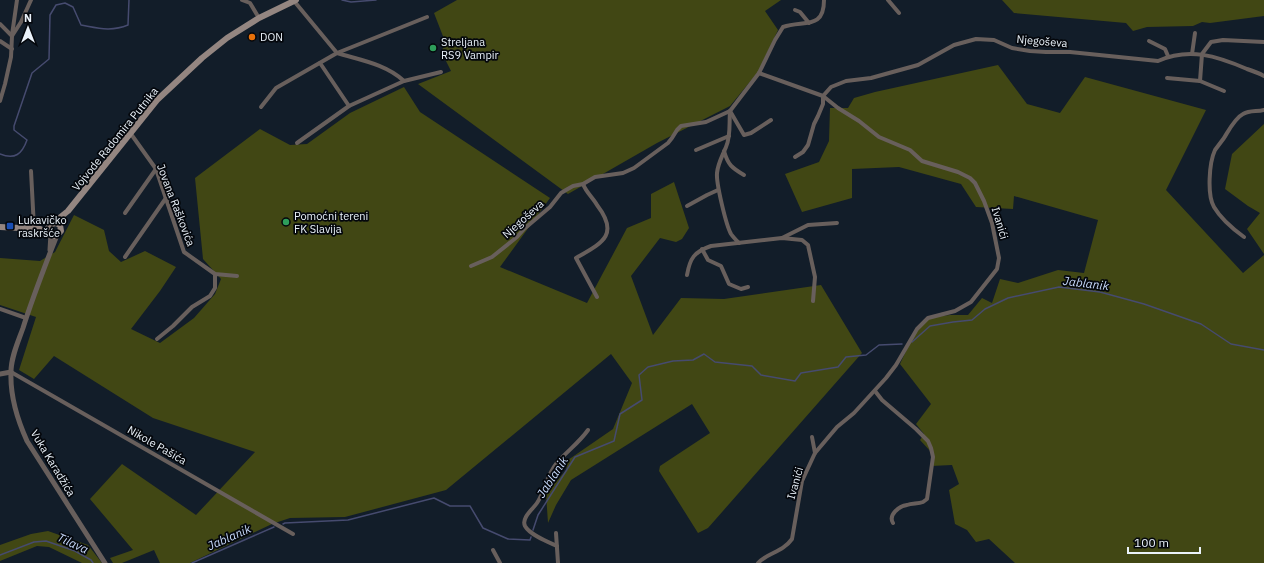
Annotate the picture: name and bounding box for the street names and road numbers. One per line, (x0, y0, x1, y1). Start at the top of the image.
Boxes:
street label: Njegoševa (1016, 32, 1068, 50)
street label: Vojvode Radomira Putnika (69, 84, 161, 194)
street label: Jovana Raškovića (154, 162, 198, 248)
street label: Njegoševa (499, 197, 547, 241)
street label: Ivanići (989, 205, 1011, 241)
street label: Nikole Pašića (125, 422, 189, 468)
street label: Vuka Karadžića (28, 427, 78, 499)
street label: Ivanići (784, 465, 806, 501)

